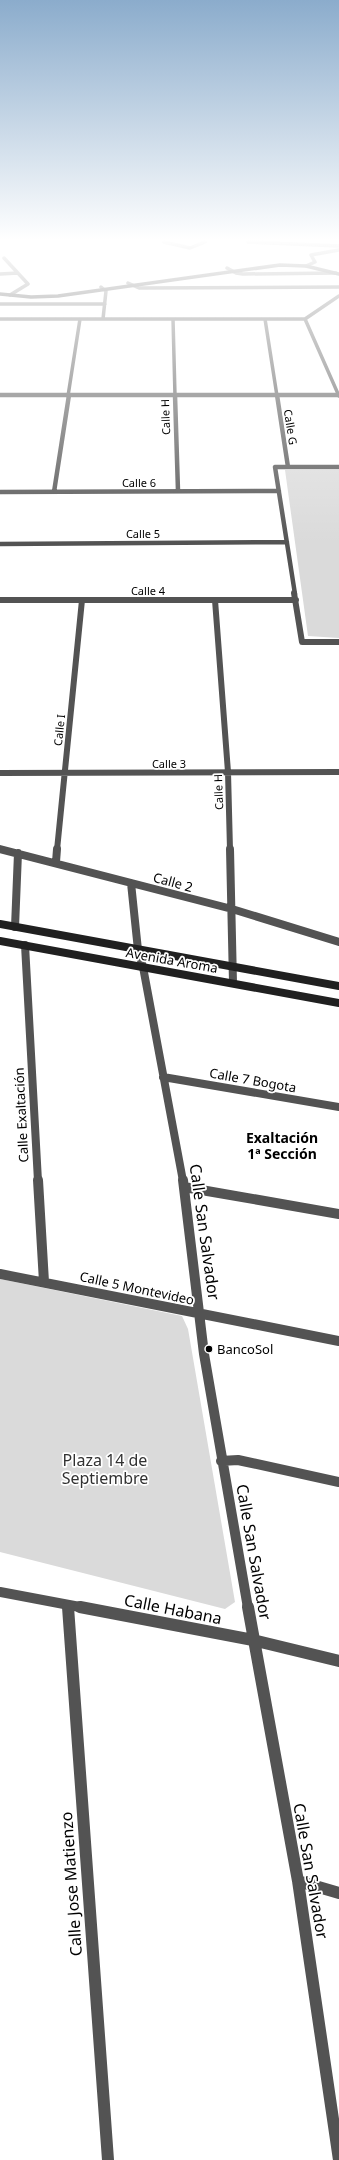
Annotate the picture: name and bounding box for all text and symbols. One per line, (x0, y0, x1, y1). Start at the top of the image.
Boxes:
street label: Calle H (157, 399, 173, 435)
street label: Calle G (281, 408, 301, 446)
street label: Calle 6 (122, 475, 156, 490)
street label: Calle 5 (126, 526, 160, 541)
street label: Calle 4 (131, 583, 166, 598)
street label: Calle I (50, 713, 68, 746)
street label: Calle 3 (152, 756, 186, 771)
street label: Calle H (210, 774, 226, 810)
street label: Calle 2 (151, 868, 195, 896)
street label: Avenida Aroma (125, 943, 219, 977)
street label: Calle 7 Bogota (208, 1064, 298, 1096)
street label: Calle Exaltación (10, 1067, 32, 1163)
district label: Exaltación 1ª Sección (246, 1128, 318, 1163)
street label: Calle San Salvador (185, 1162, 226, 1302)
street label: Calle 5 Montevideo (78, 1267, 196, 1309)
place label: BancoSol (217, 1340, 273, 1358)
marker: BancoSol (204, 1344, 214, 1354)
park label: Plaza 14 de Septiembre (62, 1449, 148, 1489)
street label: Calle San Salvador (231, 1482, 277, 1622)
street label: Calle Habana (122, 1589, 224, 1629)
street label: Calle San Salvador (288, 1801, 334, 1941)
street label: Calle Jose Matienzo (55, 1811, 87, 1957)

